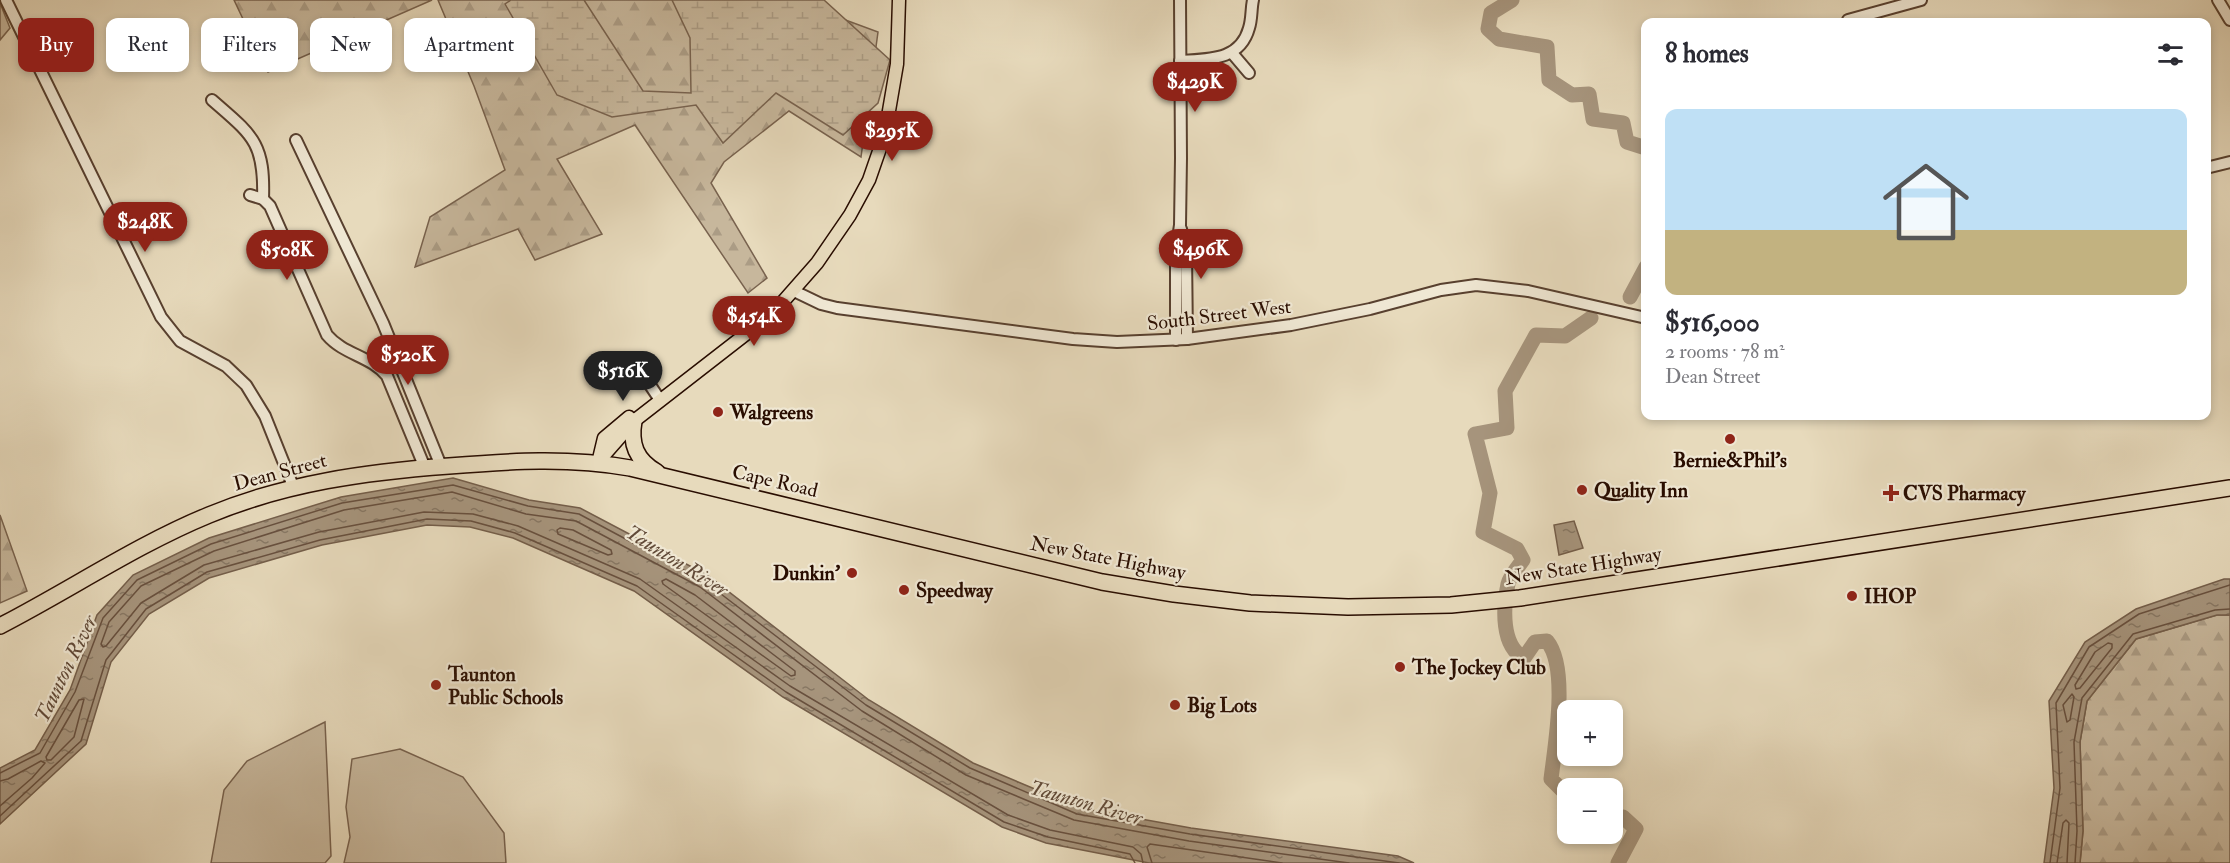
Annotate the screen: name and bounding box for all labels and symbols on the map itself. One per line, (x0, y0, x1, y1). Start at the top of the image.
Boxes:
pin: $429K (1153, 62, 1237, 113)
pin: $295K (850, 111, 934, 162)
pin: $248K (103, 202, 187, 253)
pin: $496K (1159, 229, 1243, 280)
pin: $508K (245, 230, 329, 281)
street label: South Street West (1146, 294, 1293, 336)
pin: $454K (712, 296, 796, 347)
pin: $520K (366, 335, 450, 386)
pin: $516K (581, 351, 665, 402)
place label: Walgreens (729, 400, 813, 426)
marker: Walgreens (711, 405, 725, 419)
marker: Bernie&Phil's (1723, 432, 1737, 446)
street label: Dean Street (231, 447, 330, 496)
place label: Bernie&Phil's (1673, 448, 1787, 473)
street label: Cape Road (729, 459, 820, 504)
place label: Quality Inn (1594, 478, 1689, 504)
place label: CVS Pharmacy (1903, 481, 2027, 507)
marker: Quality Inn (1575, 483, 1589, 497)
marker: CVS Pharmacy (1884, 486, 1898, 500)
water label: Taunton River (621, 519, 734, 604)
street label: New State Highway (1028, 531, 1189, 586)
street label: New State Highway (1503, 541, 1664, 591)
place label: Dunkin' (773, 561, 841, 586)
marker: Dunkin' (845, 566, 859, 580)
place label: Speedway (916, 578, 994, 604)
marker: Speedway (897, 583, 911, 597)
place label: IHOP (1864, 584, 1916, 609)
marker: IHOP (1845, 589, 1859, 603)
water label: Taunton River (28, 610, 104, 727)
place label: The Jockey Club (1411, 655, 1546, 681)
marker: The Jockey Club (1393, 660, 1407, 674)
place label: Taunton Public Schools (447, 662, 563, 710)
marker: Taunton Public Schools (429, 678, 443, 692)
place label: Big Lots (1187, 693, 1257, 719)
marker: Big Lots (1168, 698, 1182, 712)
water label: Taunton River (1027, 774, 1147, 832)

